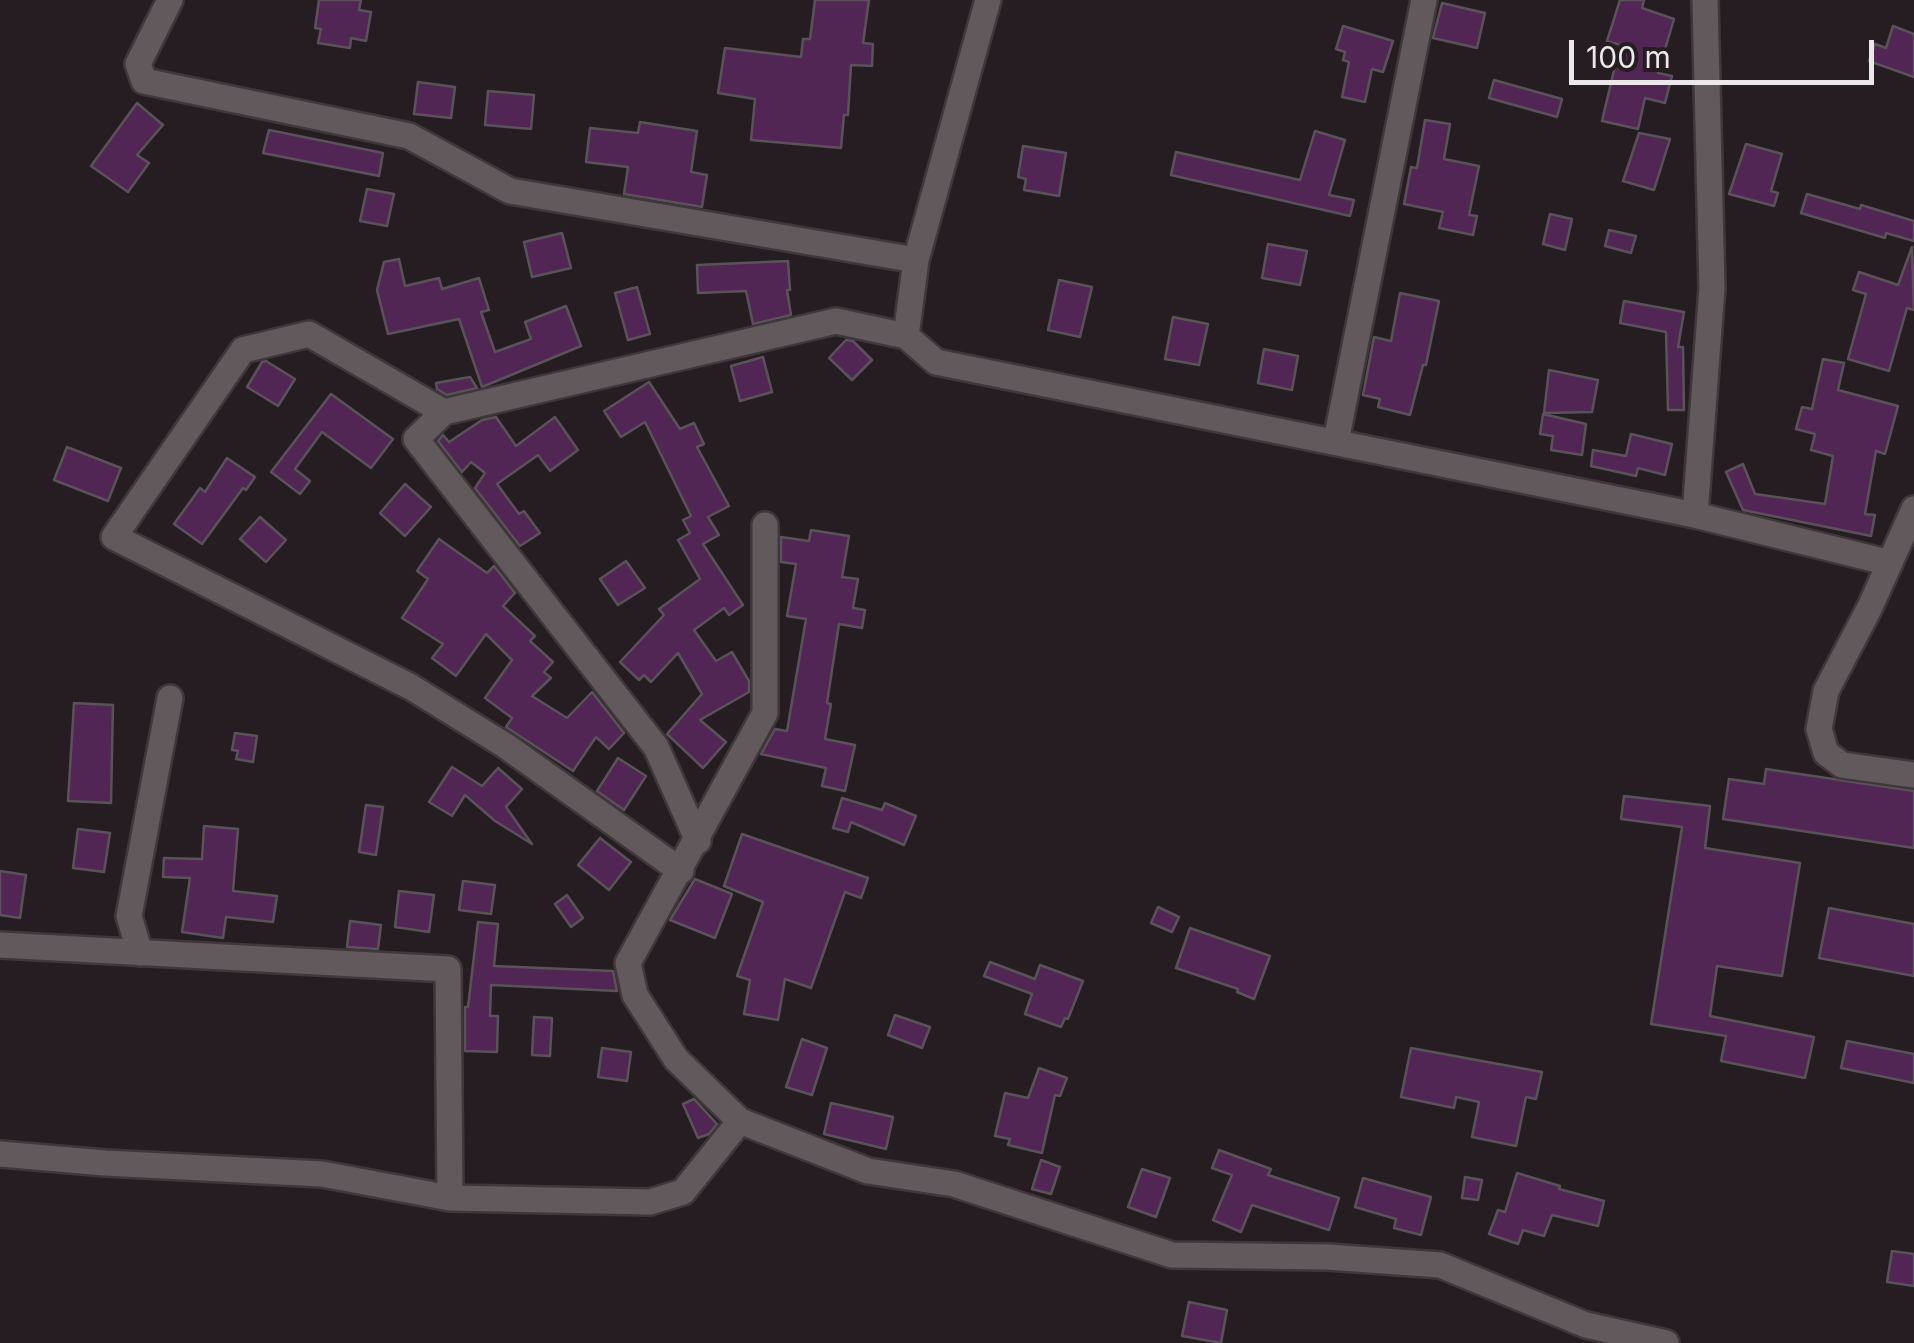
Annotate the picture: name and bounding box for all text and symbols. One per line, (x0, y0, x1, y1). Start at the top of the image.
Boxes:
scale bar (1574, 20, 1879, 82)
text: 100 m (1586, 39, 1671, 75)

